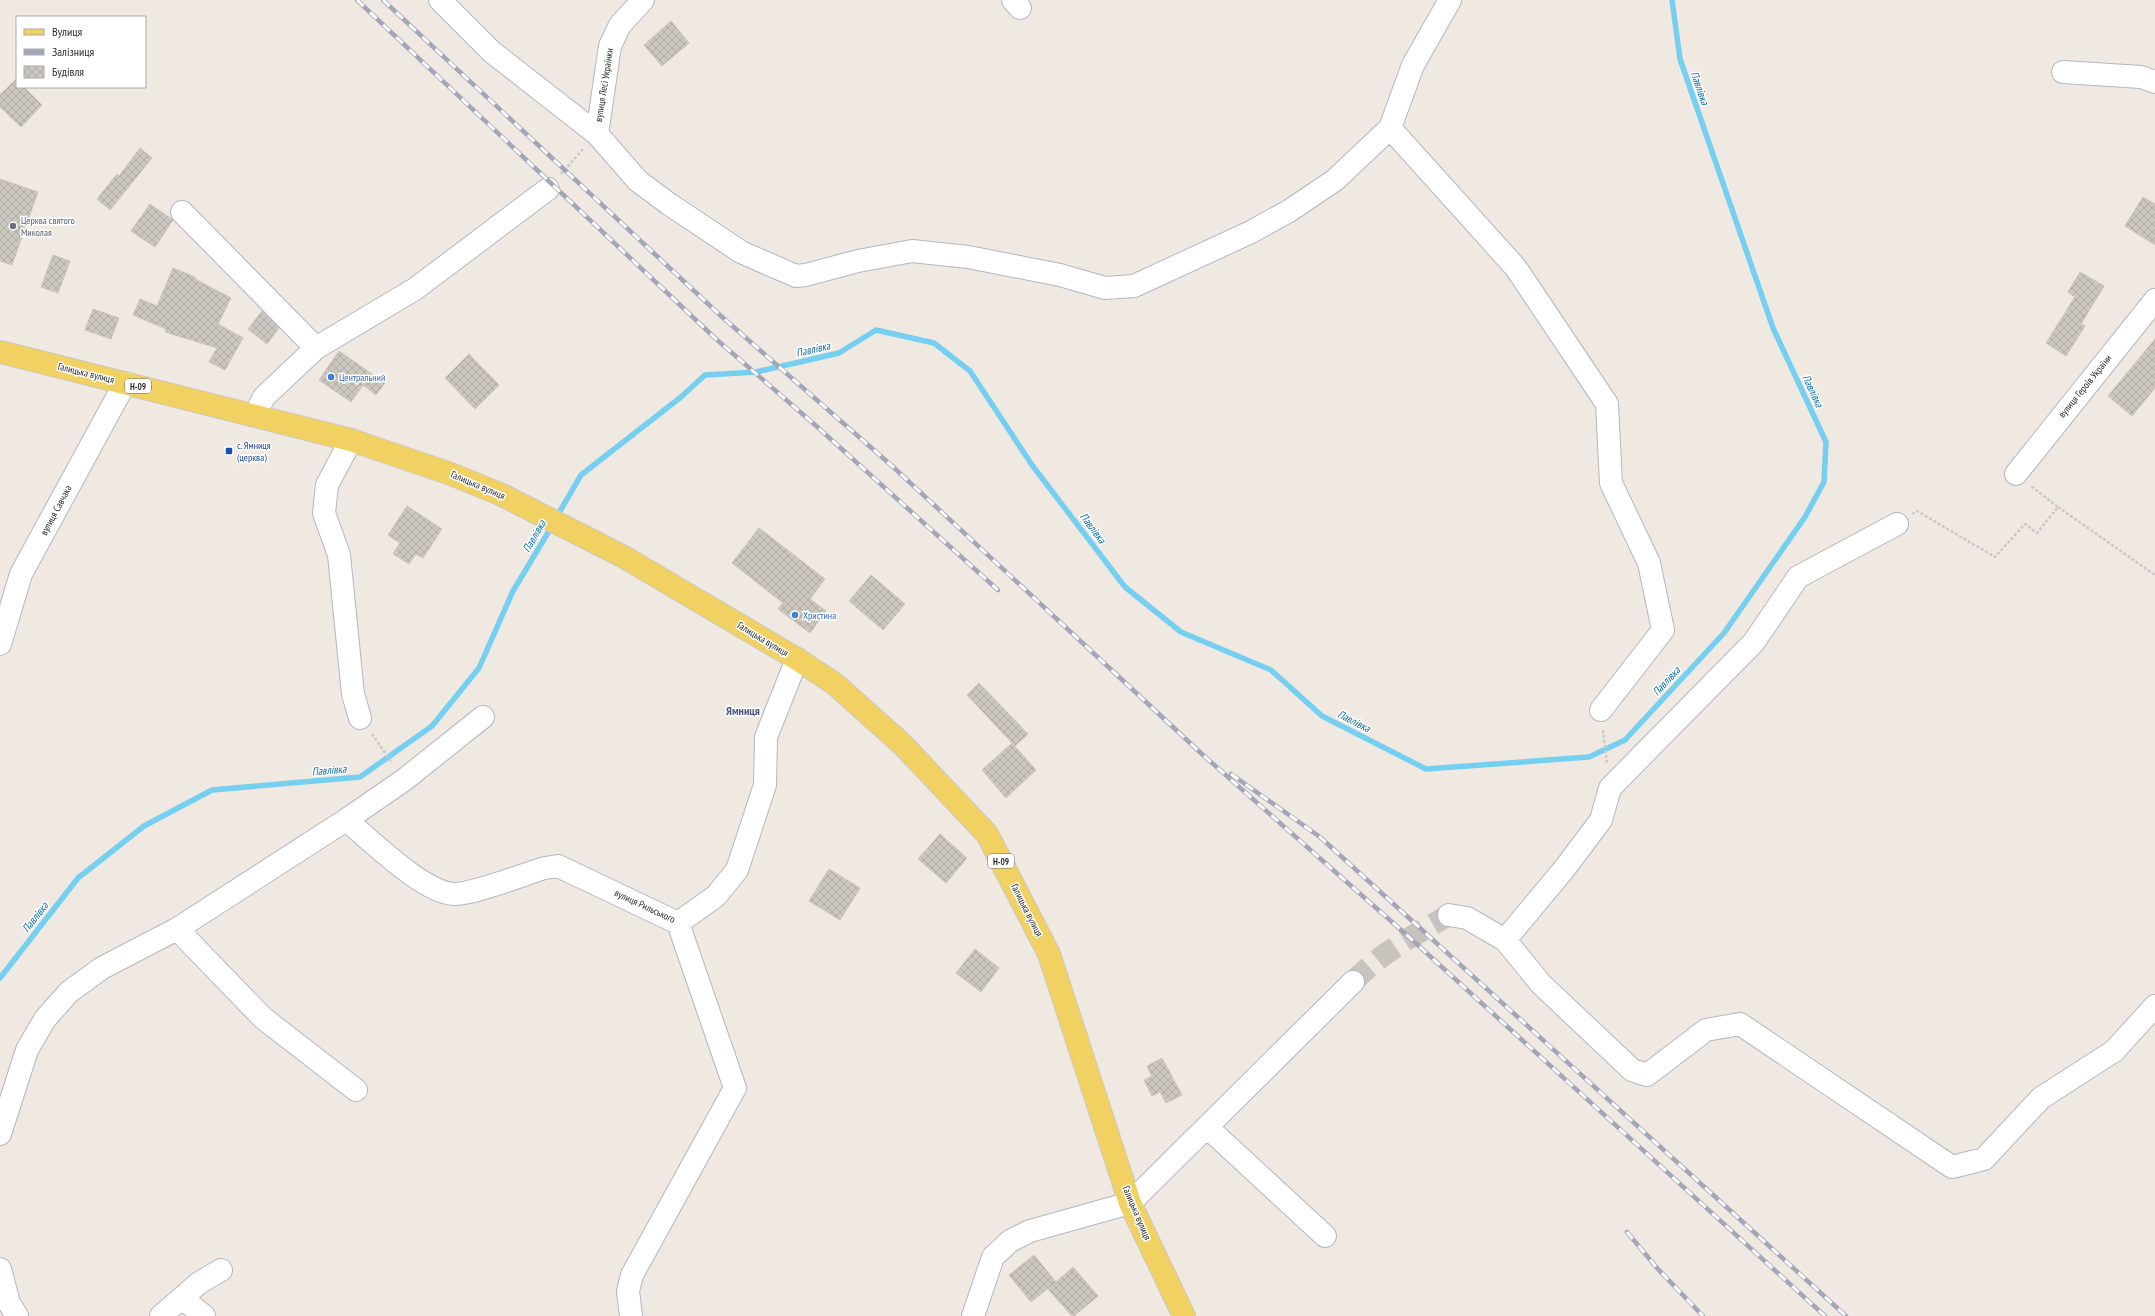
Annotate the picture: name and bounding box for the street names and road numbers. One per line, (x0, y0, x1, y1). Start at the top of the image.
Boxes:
street label: вулиця Лесі Українки (592, 47, 616, 123)
street label: вулиця Героїв України (2056, 352, 2114, 420)
street label: Галицька вулиця (56, 360, 116, 386)
road number: Н-09 (125, 379, 151, 393)
street label: Галицька вулиця (449, 468, 507, 502)
street label: вулиця Савчака (37, 483, 75, 537)
street label: Галицька вулиця (735, 619, 791, 659)
road number: Н-09 (988, 854, 1014, 868)
street label: Галицька вулиця (1008, 881, 1046, 939)
street label: вулиця Рильського (613, 886, 677, 926)
street label: Галицька вулиця (1120, 1184, 1154, 1242)

